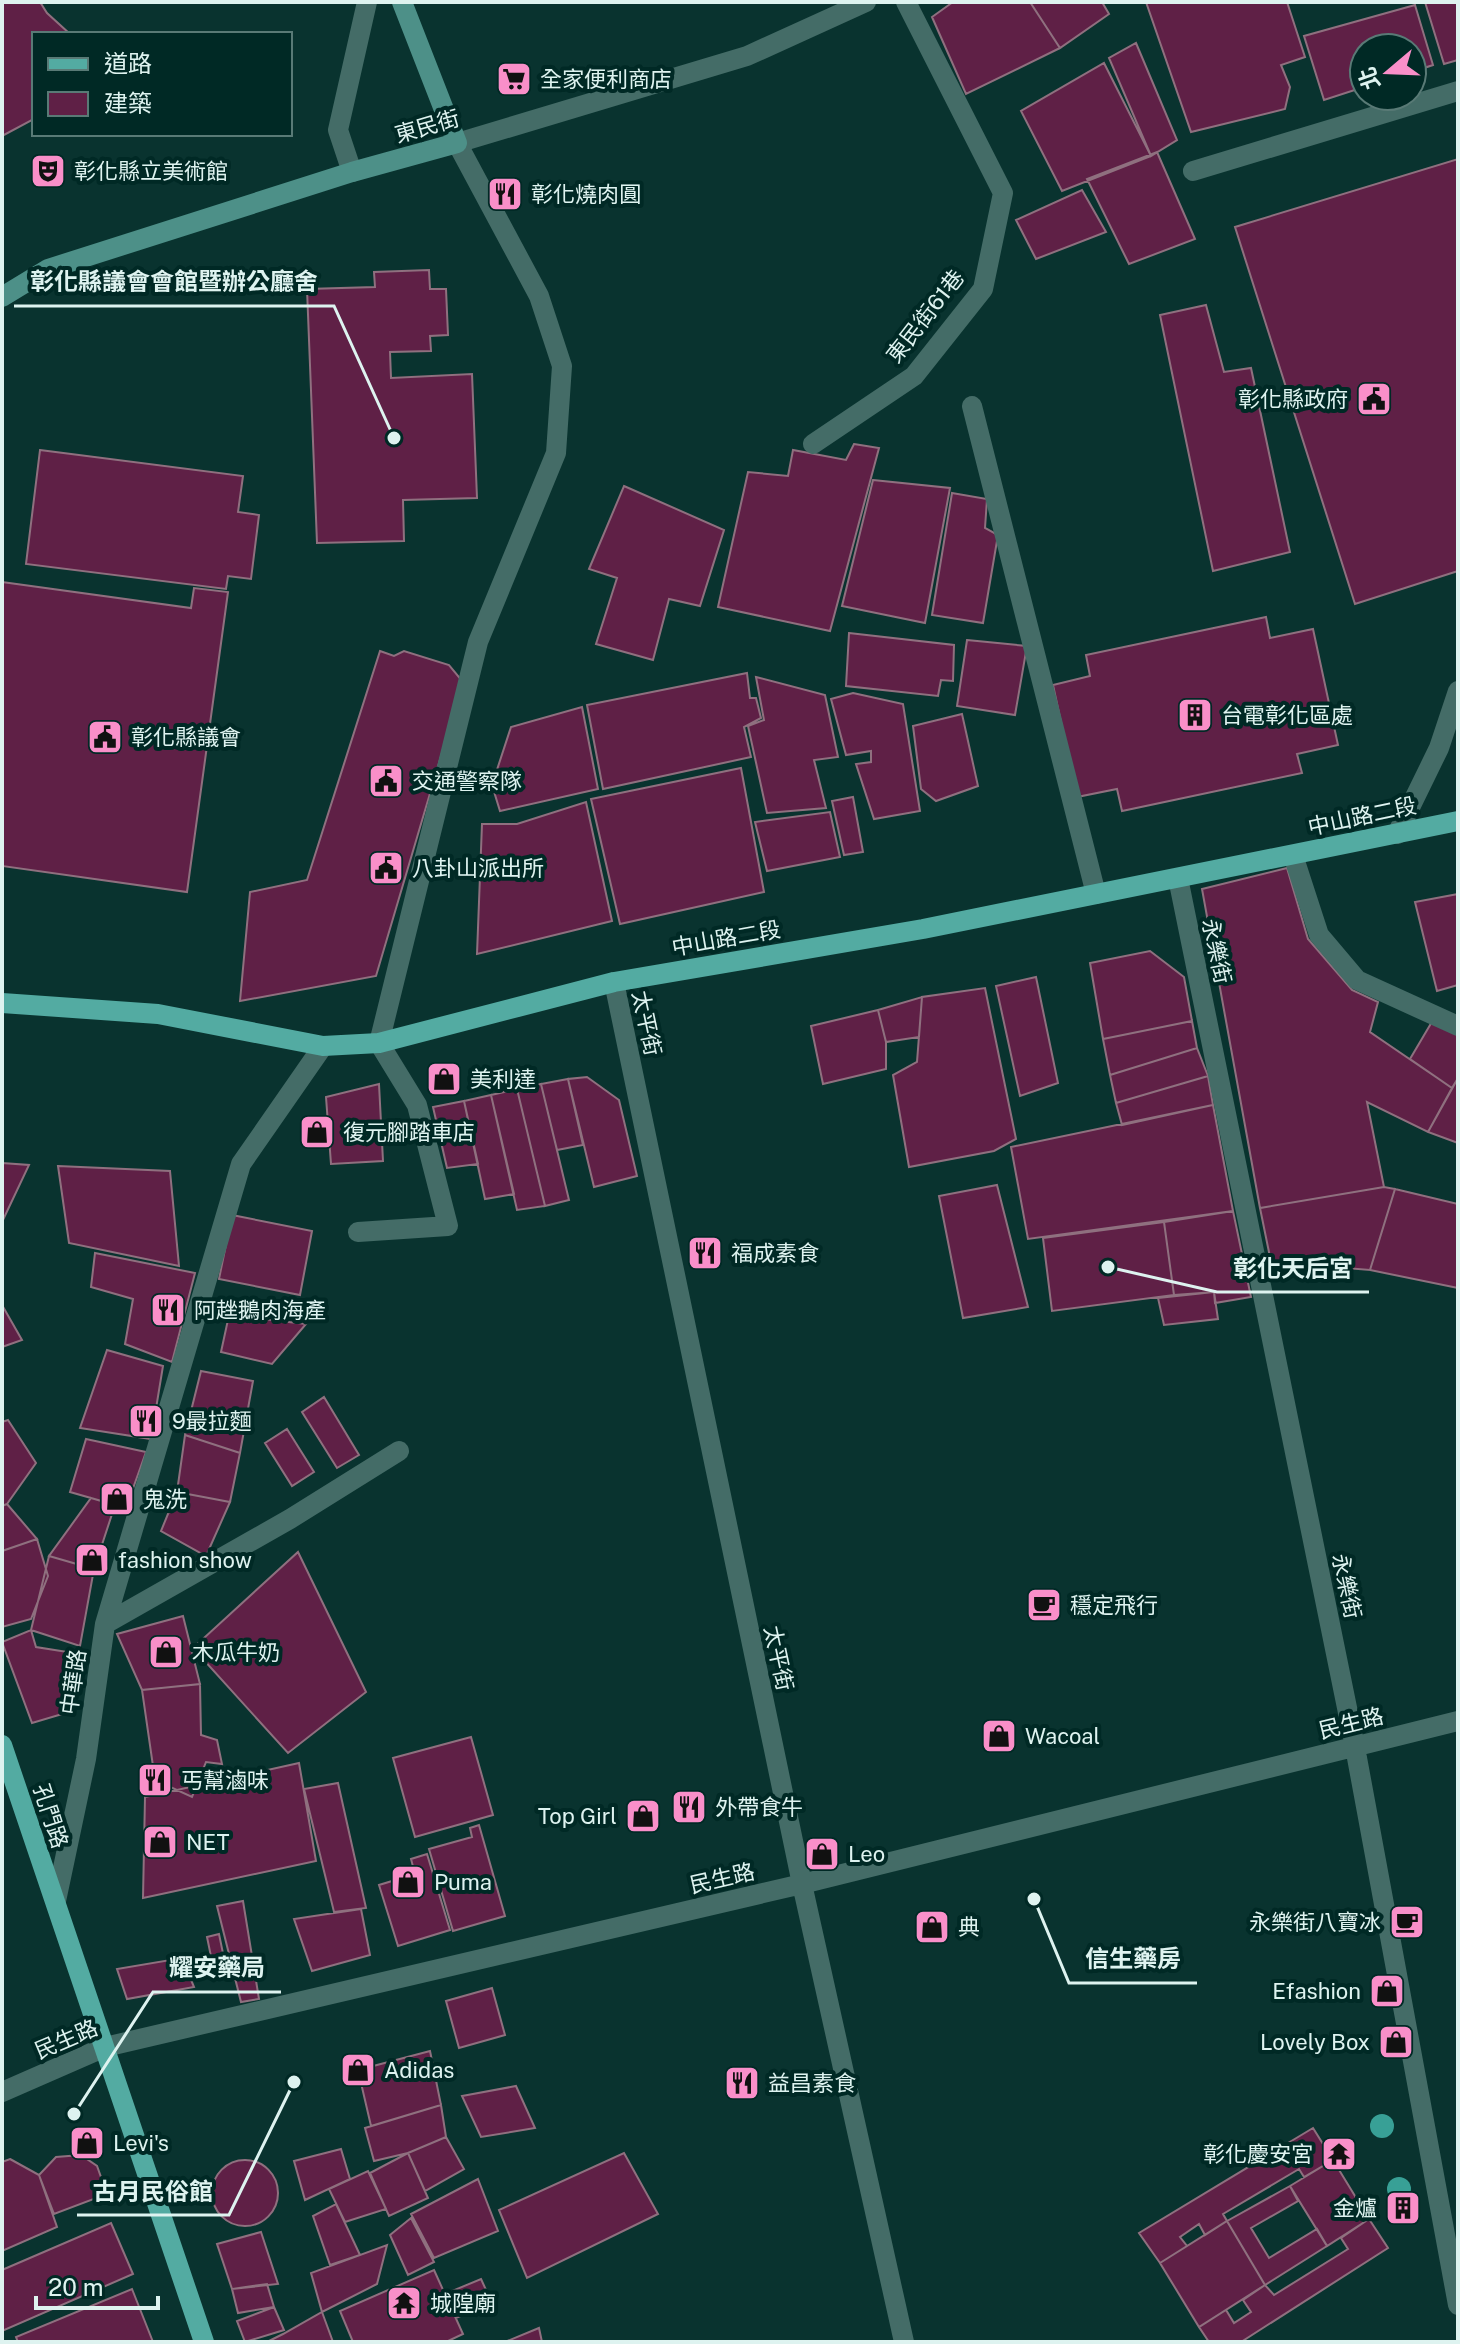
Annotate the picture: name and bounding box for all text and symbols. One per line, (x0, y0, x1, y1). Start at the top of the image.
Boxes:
legend (32, 32, 292, 136)
north arrow (1348, 32, 1428, 112)
text: 道路 (104, 49, 152, 77)
supermarket icon: 全家便利商店 (495, 60, 533, 98)
text: 北 (1353, 64, 1385, 93)
place label: 全家便利商店 (540, 66, 672, 92)
text: 建築 (104, 89, 152, 117)
street label: 東民街 (392, 104, 462, 148)
theatre icon: 彰化縣立美術館 (29, 152, 67, 190)
place label: 彰化縣立美術館 (74, 158, 228, 184)
restaurant icon: 彰化燒肉圓 (486, 175, 524, 213)
place label: 彰化燒肉圓 (531, 181, 641, 207)
callout: 彰化縣議會會館暨辦公廳舍 (14, 258, 334, 306)
street label: 東民街61巷 (881, 264, 969, 368)
text: 彰化縣議會會館暨辦公廳舍 (30, 267, 318, 295)
public building icon: 彰化縣政府 (1355, 380, 1393, 418)
place label: 彰化縣政府 (1238, 386, 1348, 412)
building icon: 台電彰化區處 (1176, 696, 1214, 734)
place label: 台電彰化區處 (1221, 702, 1353, 728)
public building icon: 彰化縣議會 (86, 718, 124, 756)
place label: 彰化縣議會 (131, 724, 241, 750)
public building icon: 交通警察隊 (367, 762, 405, 800)
place label: 交通警察隊 (412, 768, 522, 794)
street label: 中山路二段 (1305, 792, 1419, 840)
public building icon: 八卦山派出所 (367, 849, 405, 887)
place label: 八卦山派出所 (412, 855, 544, 881)
street label: 中山路二段 (670, 916, 782, 960)
street label: 永樂街 (1197, 916, 1237, 986)
street label: 太平街 (627, 988, 667, 1058)
shop icon: 美利達 (425, 1060, 463, 1098)
place label: 美利達 (470, 1066, 536, 1092)
shop icon: 復元腳踏車店 (298, 1113, 336, 1151)
place label: 復元腳踏車店 (343, 1119, 475, 1145)
restaurant icon: 福成素食 (686, 1234, 724, 1272)
place label: 福成素食 (731, 1240, 819, 1266)
callout: 彰化天后宮 (1217, 1244, 1369, 1292)
text: 彰化天后宮 (1233, 1254, 1353, 1282)
restaurant icon: 阿趖鵝肉海產 (149, 1291, 187, 1329)
place label: 阿趖鵝肉海產 (194, 1297, 326, 1323)
restaurant icon: 9最拉麵 (127, 1402, 165, 1440)
place label: 9最拉麵 (172, 1408, 252, 1434)
shop icon: 鬼洗 (98, 1480, 136, 1518)
place label: 鬼洗 (143, 1486, 187, 1512)
shop icon: fashion show (73, 1541, 111, 1579)
place label: fashion show (118, 1547, 252, 1573)
street label: 永樂街 (1327, 1551, 1367, 1621)
cafe icon: 穩定飛行 (1025, 1586, 1063, 1624)
place label: 穩定飛行 (1070, 1592, 1158, 1618)
street label: 太平街 (759, 1623, 799, 1693)
shop icon: 木瓜牛奶 (147, 1633, 185, 1671)
place label: 木瓜牛奶 (192, 1639, 280, 1665)
street label: 中華路 (56, 1648, 90, 1716)
street label: 民生路 (1316, 1702, 1386, 1744)
shop icon: Wacoal (980, 1717, 1018, 1755)
place label: Wacoal (1025, 1723, 1100, 1749)
restaurant icon: 丐幫滷味 (136, 1761, 174, 1799)
place label: 丐幫滷味 (181, 1767, 269, 1793)
street label: 孔門路 (28, 1781, 74, 1851)
restaurant icon: 外帶食牛 (670, 1788, 708, 1826)
place label: 外帶食牛 (715, 1794, 803, 1820)
shop icon: Top Girl (624, 1797, 662, 1835)
place label: Top Girl (538, 1803, 617, 1829)
shop icon: NET (141, 1823, 179, 1861)
place label: NET (186, 1829, 230, 1855)
shop icon: Leo (803, 1835, 841, 1873)
place label: Leo (848, 1841, 885, 1867)
street label: 民生路 (687, 1858, 757, 1898)
shop icon: Puma (389, 1863, 427, 1901)
place label: Puma (434, 1869, 492, 1895)
cafe icon: 永樂街八寶冰 (1388, 1903, 1426, 1941)
shop icon: 典 (913, 1908, 951, 1946)
place label: 永樂街八寶冰 (1249, 1909, 1381, 1935)
place label: 典 (958, 1914, 980, 1940)
callout: 信生藥房 (1069, 1935, 1197, 1983)
callout: 耀安藥局 (153, 1944, 281, 1992)
text: 信生藥房 (1085, 1944, 1181, 1972)
text: 耀安藥局 (169, 1953, 265, 1981)
shop icon: Efashion (1368, 1972, 1406, 2010)
place label: Efashion (1272, 1978, 1361, 2004)
street label: 民生路 (31, 2014, 101, 2064)
shop icon: Lovely Box (1377, 2023, 1415, 2061)
place label: Lovely Box (1260, 2029, 1370, 2055)
shop icon: Adidas (339, 2051, 377, 2089)
place label: Adidas (384, 2057, 454, 2083)
restaurant icon: 益昌素食 (723, 2064, 761, 2102)
place label: 益昌素食 (768, 2070, 856, 2096)
shop icon: Levi's (68, 2124, 106, 2162)
place label: Levi's (113, 2130, 169, 2156)
temple icon: 彰化慶安宮 (1320, 2135, 1358, 2173)
place label: 彰化慶安宮 (1203, 2141, 1313, 2167)
callout: 古月民俗館 (77, 2167, 229, 2215)
text: 古月民俗館 (93, 2177, 213, 2205)
building icon: 金爐 (1384, 2189, 1422, 2227)
place label: 金爐 (1333, 2195, 1377, 2221)
scale bar (36, 2260, 158, 2310)
text: 20 m (48, 2273, 104, 2301)
temple icon: 城隍廟 (385, 2284, 423, 2322)
place label: 城隍廟 (430, 2290, 496, 2316)

